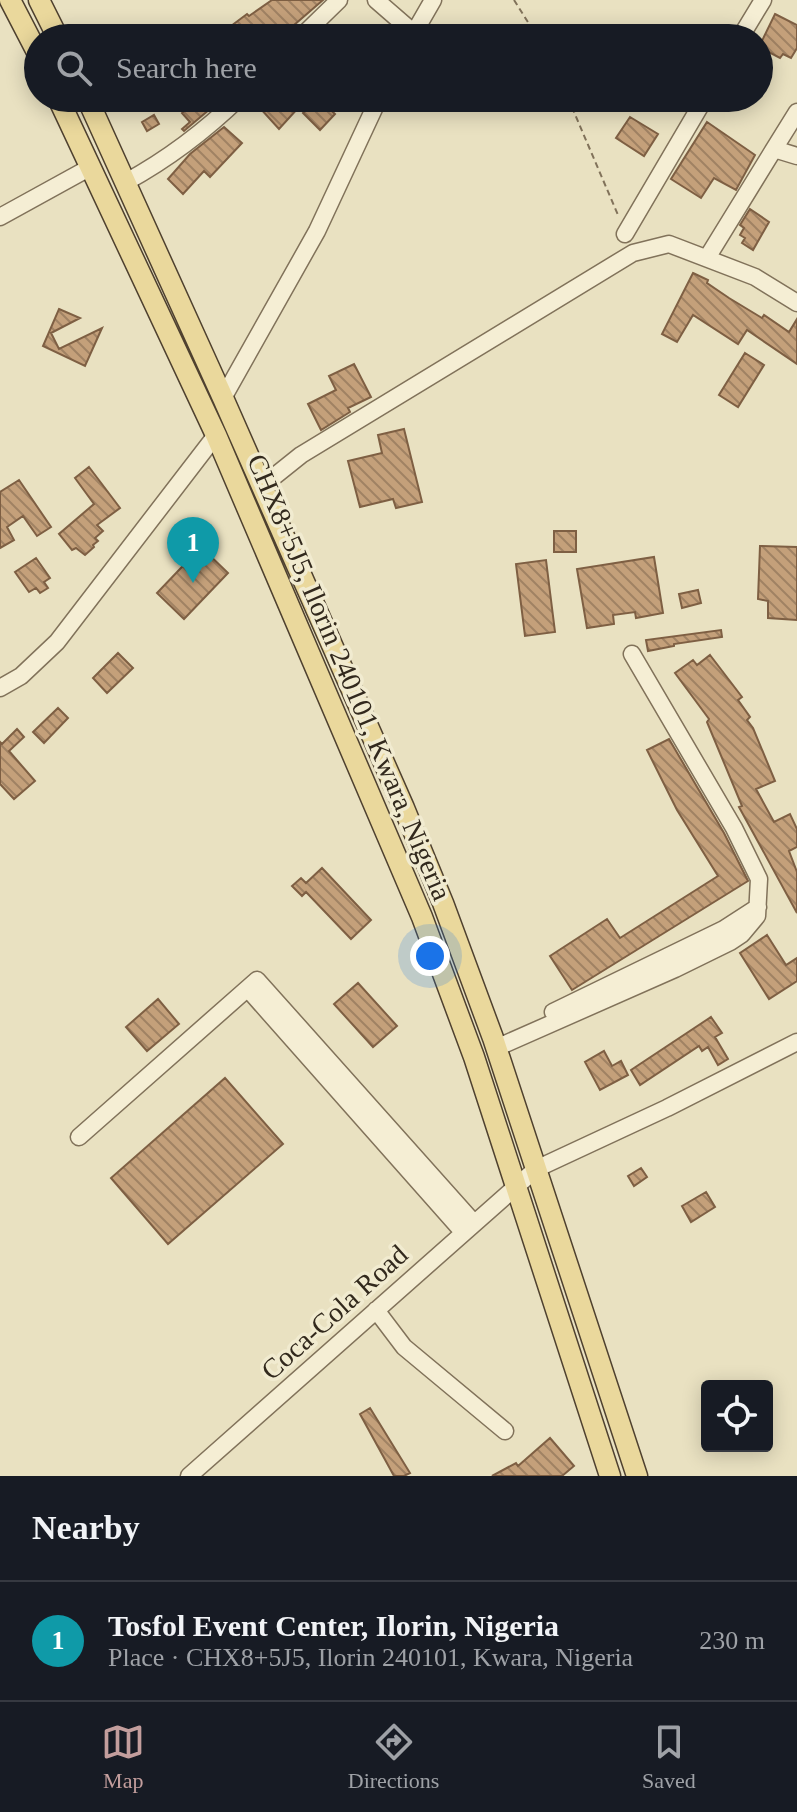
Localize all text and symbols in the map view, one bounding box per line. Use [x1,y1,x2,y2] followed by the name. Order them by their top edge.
[24,24,773,112] search box
[52,46,96,90] icon: search
[116,51,257,84] text: Search here
[241,449,458,905] street label: CHX8+5J5, Ilorin 240101, Kwara, Nigeria
[167,517,219,583] pin: 1
[410,936,450,976] your location
[255,1239,414,1386] street label: Coca-Cola Road
[701,1380,773,1452] map controls
[701,1380,773,1452] button: locate
[32,1509,140,1546] text: Nearby
[108,1609,559,1642] text: Tosfol Event Center, Ilorin, Nigeria
[52,1626,65,1655] text: 1
[699,1626,765,1655] text: 230 m
[108,1643,633,1672] text: Place · CHX8+5J5, Ilorin 240101, Kwara, Nigeria
[101,1720,145,1794] tab: Map
[348,1720,439,1794] tab: Directions
[642,1720,696,1794] tab: Saved

